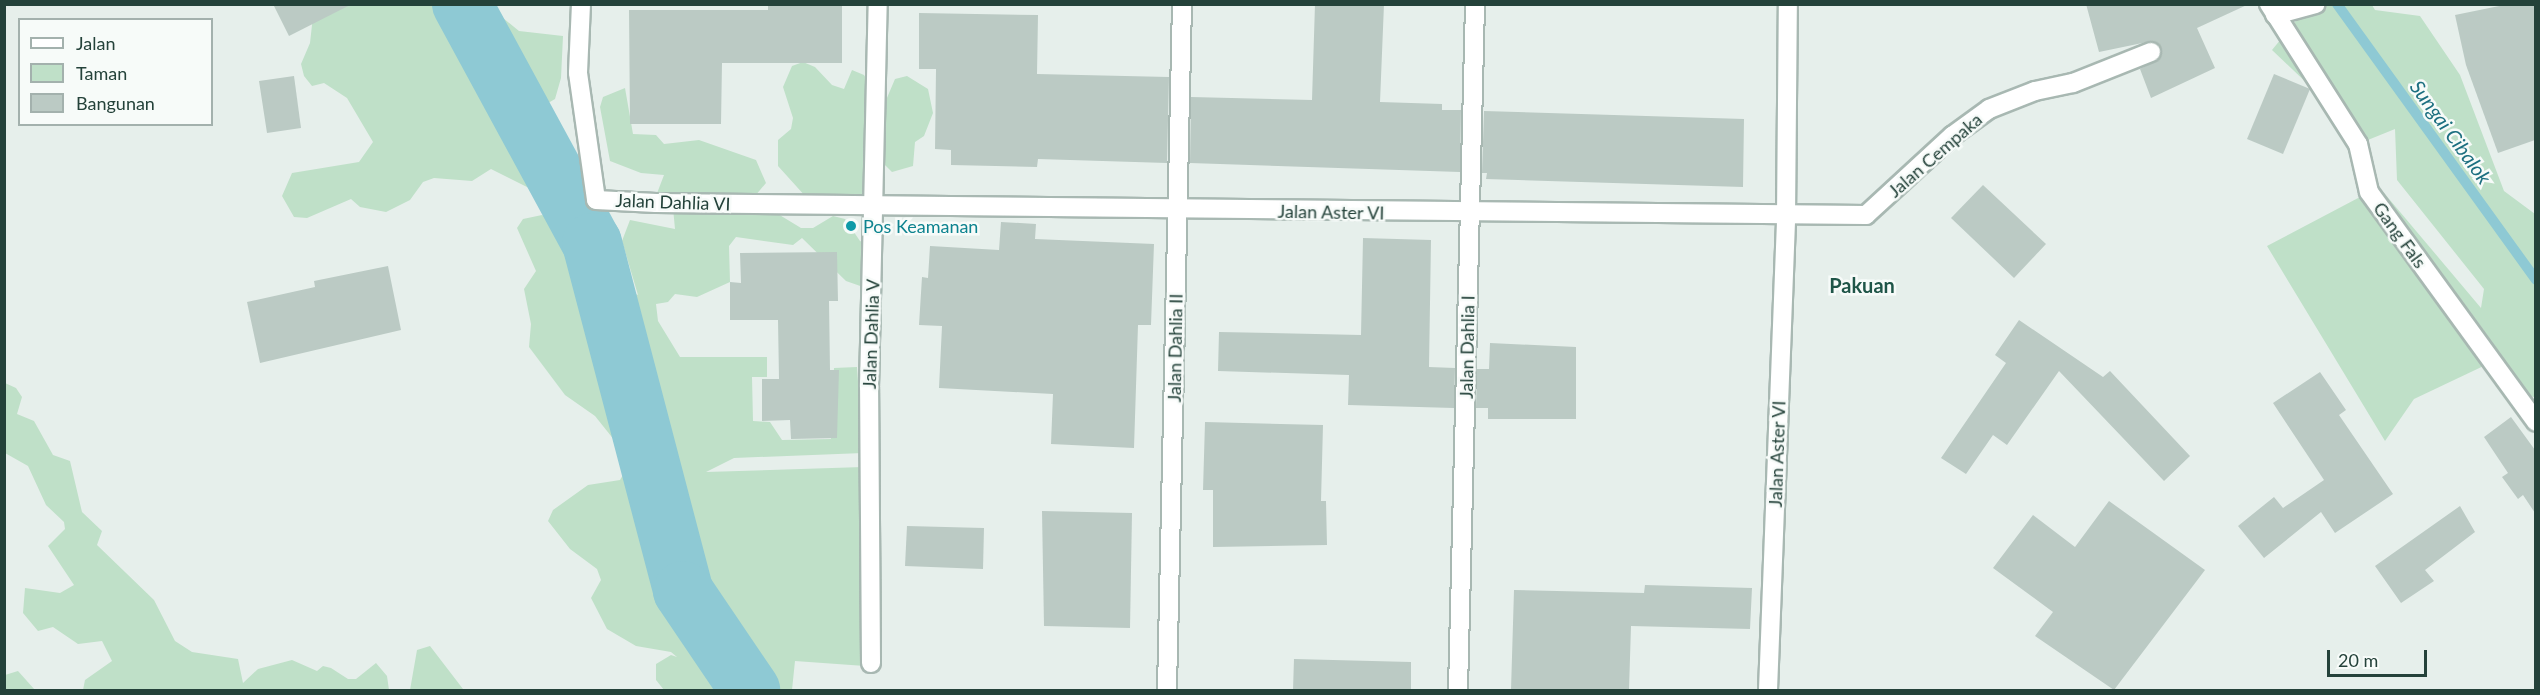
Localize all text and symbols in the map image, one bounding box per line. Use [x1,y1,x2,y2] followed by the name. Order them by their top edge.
[18,18,213,126] legend
[76,32,115,54] text: Jalan
[76,62,127,84] text: Taman
[2405,75,2497,189] water label: Sungai Cibalok
[76,92,155,114] text: Bangunan
[1884,108,1986,202] street label: Jalan Cempaka
[615,189,731,215] street label: Jalan Dahlia VI
[2369,198,2431,272] street label: Gang Fals
[1277,200,1385,224] street label: Jalan Aster VI
[863,215,978,237] place label: Pos Keamanan
[844,219,858,233] marker: Pos Keamanan
[1829,273,1895,297] district label: Pakuan
[858,278,884,390] street label: Jalan Dahlia V
[1163,293,1187,403] street label: Jalan Dahlia II
[1455,295,1479,399] street label: Jalan Dahlia I
[1764,399,1790,509] street label: Jalan Aster VI
[2330,638,2430,676] scale bar
[2338,649,2378,671] text: 20 m

